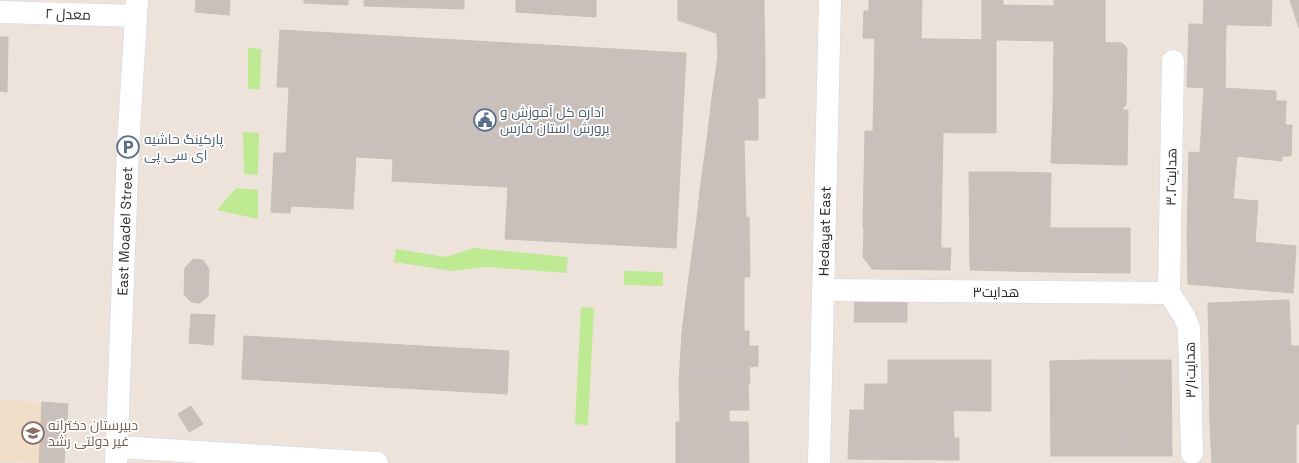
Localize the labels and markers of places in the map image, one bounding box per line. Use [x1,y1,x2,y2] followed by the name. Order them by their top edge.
[500,103,610,138] place label: اداره کل آموزش و پرورش استان فارس
[472,107,498,133] public building icon: اداره کل آموزش و پرورش استان فارس
[144,130,224,165] place label: پارکینگ حاشیه ای سی پی
[115,134,141,160] parking icon: پارکینگ حاشیه ای سی پی
[48,416,138,450] place label: دبیرستان دخترانه غیر دولتی رشد
[20,420,46,446] school or university icon: دبیرستان دخترانه غیر دولتی رشد

